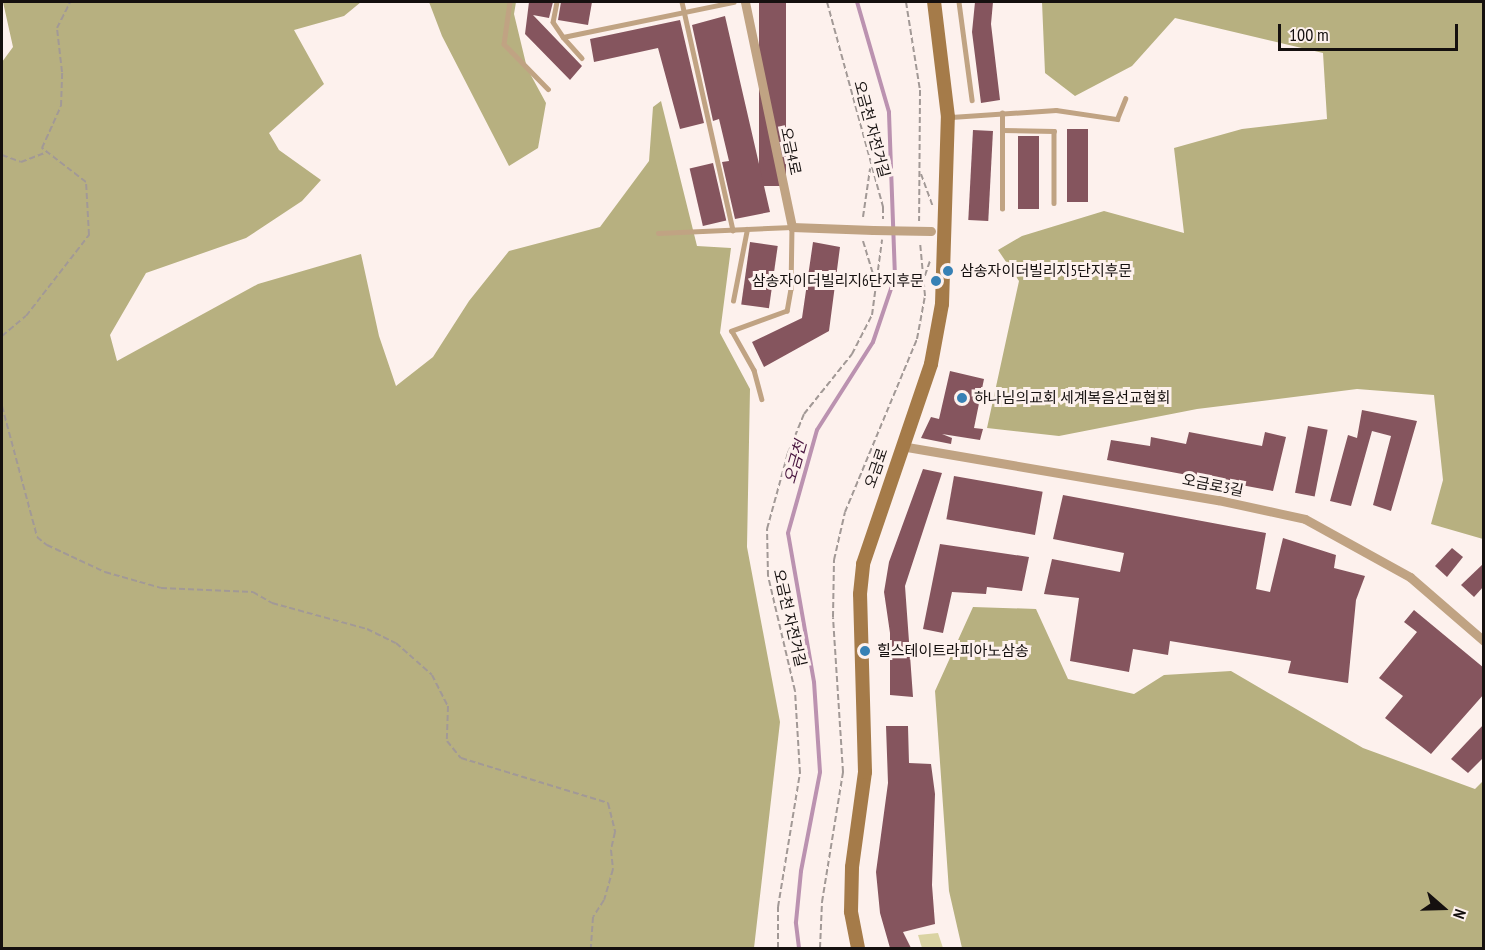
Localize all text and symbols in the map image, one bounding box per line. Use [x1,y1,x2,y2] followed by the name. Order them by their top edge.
[1281,12,1461,50] scale bar
[1289,23,1329,46] text: 100 m
[850,78,894,180] street label: 오금천 자전거길
[777,126,805,176] street label: 오금4로
[960,262,1132,280] place label: 삼송자이더빌리지5단지후문
[941,264,955,278] marker: 삼송자이더빌리지5단지후문
[752,272,924,290] place label: 삼송자이더빌리지6단지후문
[929,274,943,288] marker: 삼송자이더빌리지6단지후문
[974,389,1170,407] place label: 하나님의교회 세계복음선교협회
[955,391,969,405] marker: 하나님의교회 세계복음선교협회
[780,438,810,486] water label: 오금천
[861,445,891,491] street label: 오금로
[1181,470,1245,500] street label: 오금로3길
[770,567,810,669] street label: 오금천 자전거길
[877,642,1029,660] place label: 힐스테이트라피아노삼송
[858,644,872,658] marker: 힐스테이트라피아노삼송
[1413,878,1473,938] north arrow
[1449,907,1471,922] text: N

